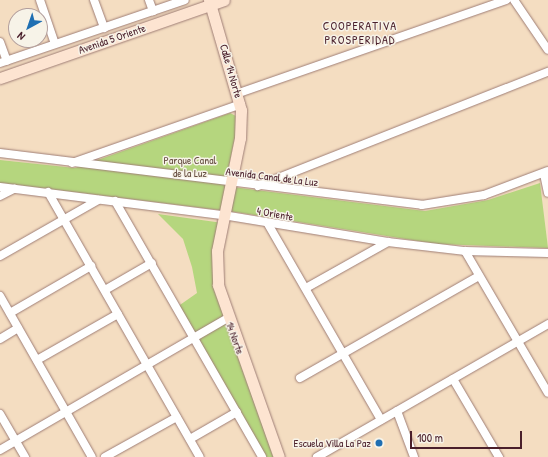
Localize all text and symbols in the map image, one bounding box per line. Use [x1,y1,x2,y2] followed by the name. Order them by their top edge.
[8,8,48,48] north arrow
[323,19,397,47] district label: COOPERATIVA PROSPERIDAD
[77,21,147,57] street label: Avenida 5 Oriente
[14,29,28,44] text: N
[217,43,245,99] street label: Calle 14 Norte
[164,154,216,180] park label: Parque Canal de la Luz
[225,165,319,189] street label: Avenida Canal de La Luz
[256,204,294,224] street label: 4 Oriente
[223,320,247,356] street label: 14 Norte
[412,423,524,449] scale bar
[417,429,443,446] text: 100 m
[294,436,371,450] place label: Escuela Villa La Paz
[374,438,384,448] marker: Escuela Villa La Paz

